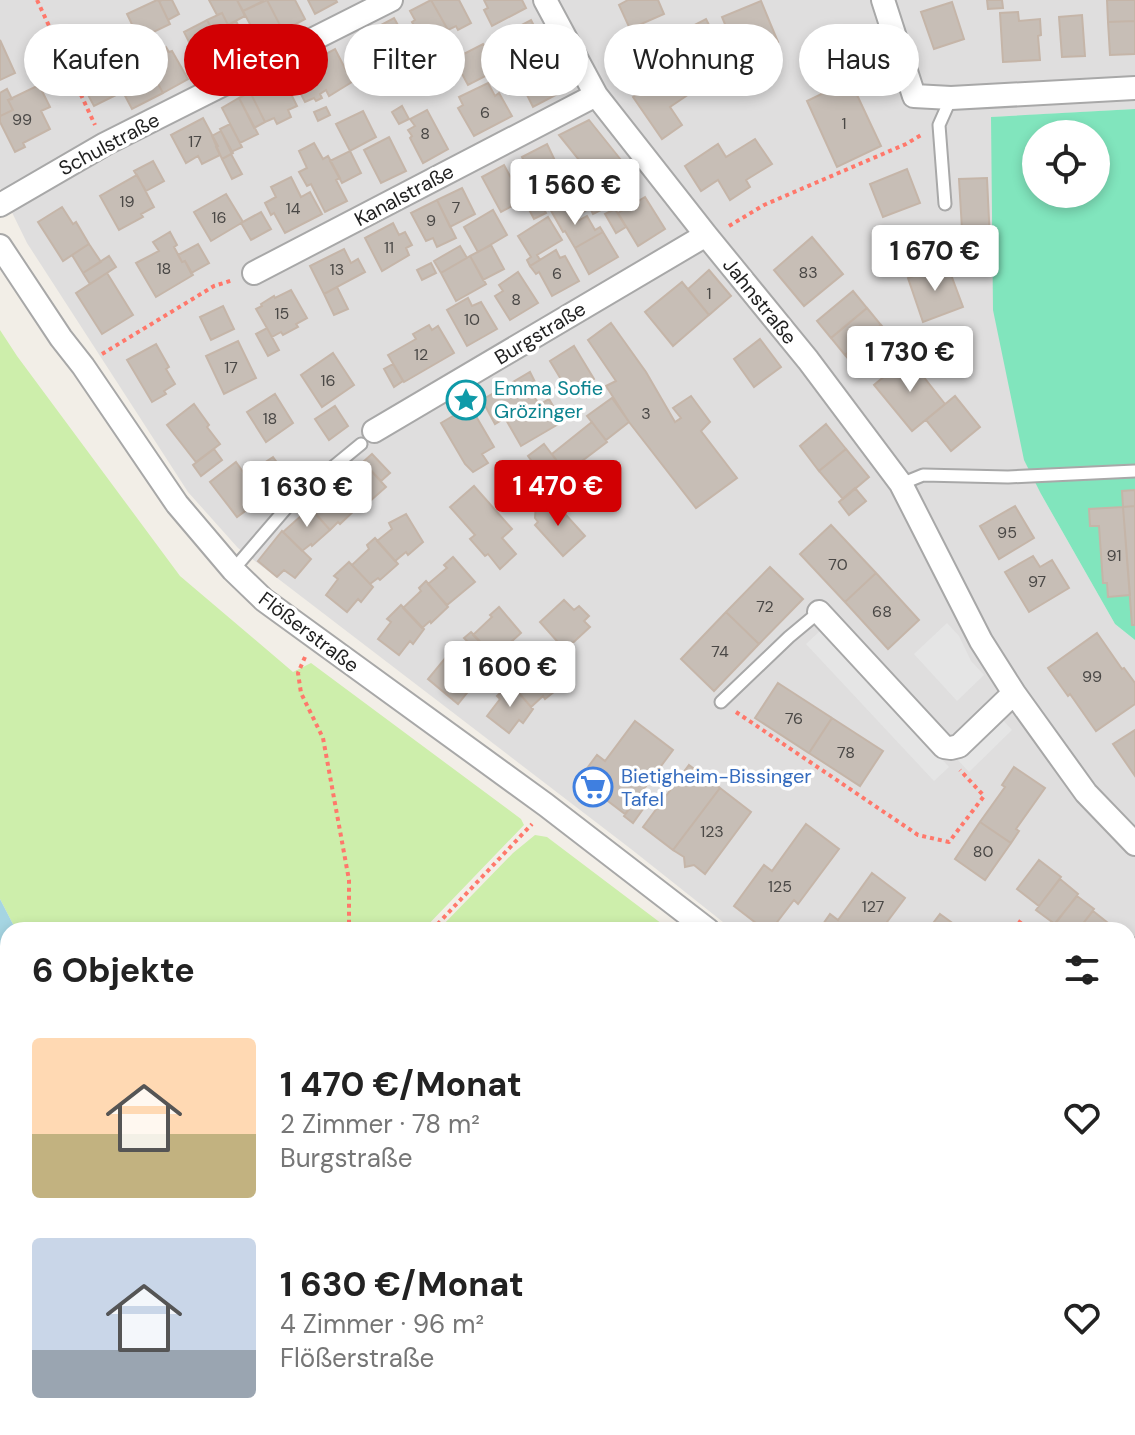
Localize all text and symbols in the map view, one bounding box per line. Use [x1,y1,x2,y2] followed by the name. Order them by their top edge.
[24,24,168,96] chip: Kaufen
[184,24,328,96] chip: Mieten
[344,24,465,96] chip: Filter
[481,24,588,96] chip: Neu
[604,24,783,96] chip: Wohnung
[799,24,919,96] chip: Haus
[480,102,490,123] house number: 6
[54,107,164,181] street label: Schulstraße
[12,109,32,130] house number: 99
[842,113,847,134] house number: 1
[1022,120,1110,208] map controls
[1022,120,1110,208] button: locate
[420,123,430,144] house number: 8
[188,131,202,152] house number: 17
[350,158,458,232] street label: Kanalstraße
[501,159,649,227] pin: 1 560 €
[528,168,622,202] text: 1 560 €
[119,191,135,212] house number: 19
[452,197,460,218] house number: 7
[286,198,301,219] house number: 14
[211,207,227,228] house number: 16
[426,210,436,231] house number: 9
[861,225,1009,293] pin: 1 670 €
[890,234,980,268] text: 1 670 €
[384,237,394,258] house number: 11
[717,252,803,350] street label: Jahnstraße
[157,258,171,279] house number: 18
[330,259,344,280] house number: 13
[798,262,818,283] house number: 83
[552,263,562,284] house number: 6
[707,283,712,304] house number: 1
[511,289,521,310] house number: 8
[490,296,590,370] street label: Burgstraße
[275,303,289,324] house number: 15
[464,309,480,330] house number: 10
[836,326,984,394] pin: 1 730 €
[865,335,955,369] text: 1 730 €
[414,344,428,365] house number: 12
[224,357,238,378] house number: 17
[320,370,336,391] house number: 16
[494,375,603,424] place label: Emma Sofie Grözinger
[445,379,487,421] place icon: Emma Sofie Grözinger
[641,403,651,424] house number: 3
[263,408,277,429] house number: 18
[484,460,632,528] pin: 1 470 €
[233,461,381,529] pin: 1 630 €
[512,469,604,503] text: 1 470 €
[261,470,353,504] text: 1 630 €
[997,522,1017,543] house number: 95
[1107,545,1121,566] house number: 91
[828,554,848,575] house number: 70
[1028,571,1046,592] house number: 97
[254,586,364,678] street label: Flößerstraße
[756,596,774,617] house number: 72
[872,601,892,622] house number: 68
[436,641,584,709] pin: 1 600 €
[711,641,729,662] house number: 74
[462,650,558,684] text: 1 600 €
[1082,666,1102,687] house number: 99
[785,708,803,729] house number: 76
[837,742,855,763] house number: 78
[621,763,812,812] place label: Bietigheim-Bissinger Tafel
[572,766,614,808] supermarket icon: Bietigheim-Bissinger Tafel
[700,821,724,842] house number: 123
[973,841,993,862] house number: 80
[768,876,792,897] house number: 125
[862,896,884,917] house number: 127
[32,948,195,993] text: 6 Objekte
[1060,948,1104,992] icon: filters
[280,1062,522,1107] text: 1 470 €/Monat
[96,1070,192,1166] icon: home
[1060,1096,1104,1140] icon: heart
[280,1107,480,1141] text: 2 Zimmer · 78 m²
[280,1141,412,1175] text: Burgstraße
[280,1262,524,1307] text: 1 630 €/Monat
[96,1270,192,1366] icon: home
[1060,1296,1104,1340] icon: heart
[280,1307,484,1341] text: 4 Zimmer · 96 m²
[280,1341,434,1375] text: Flößerstraße

